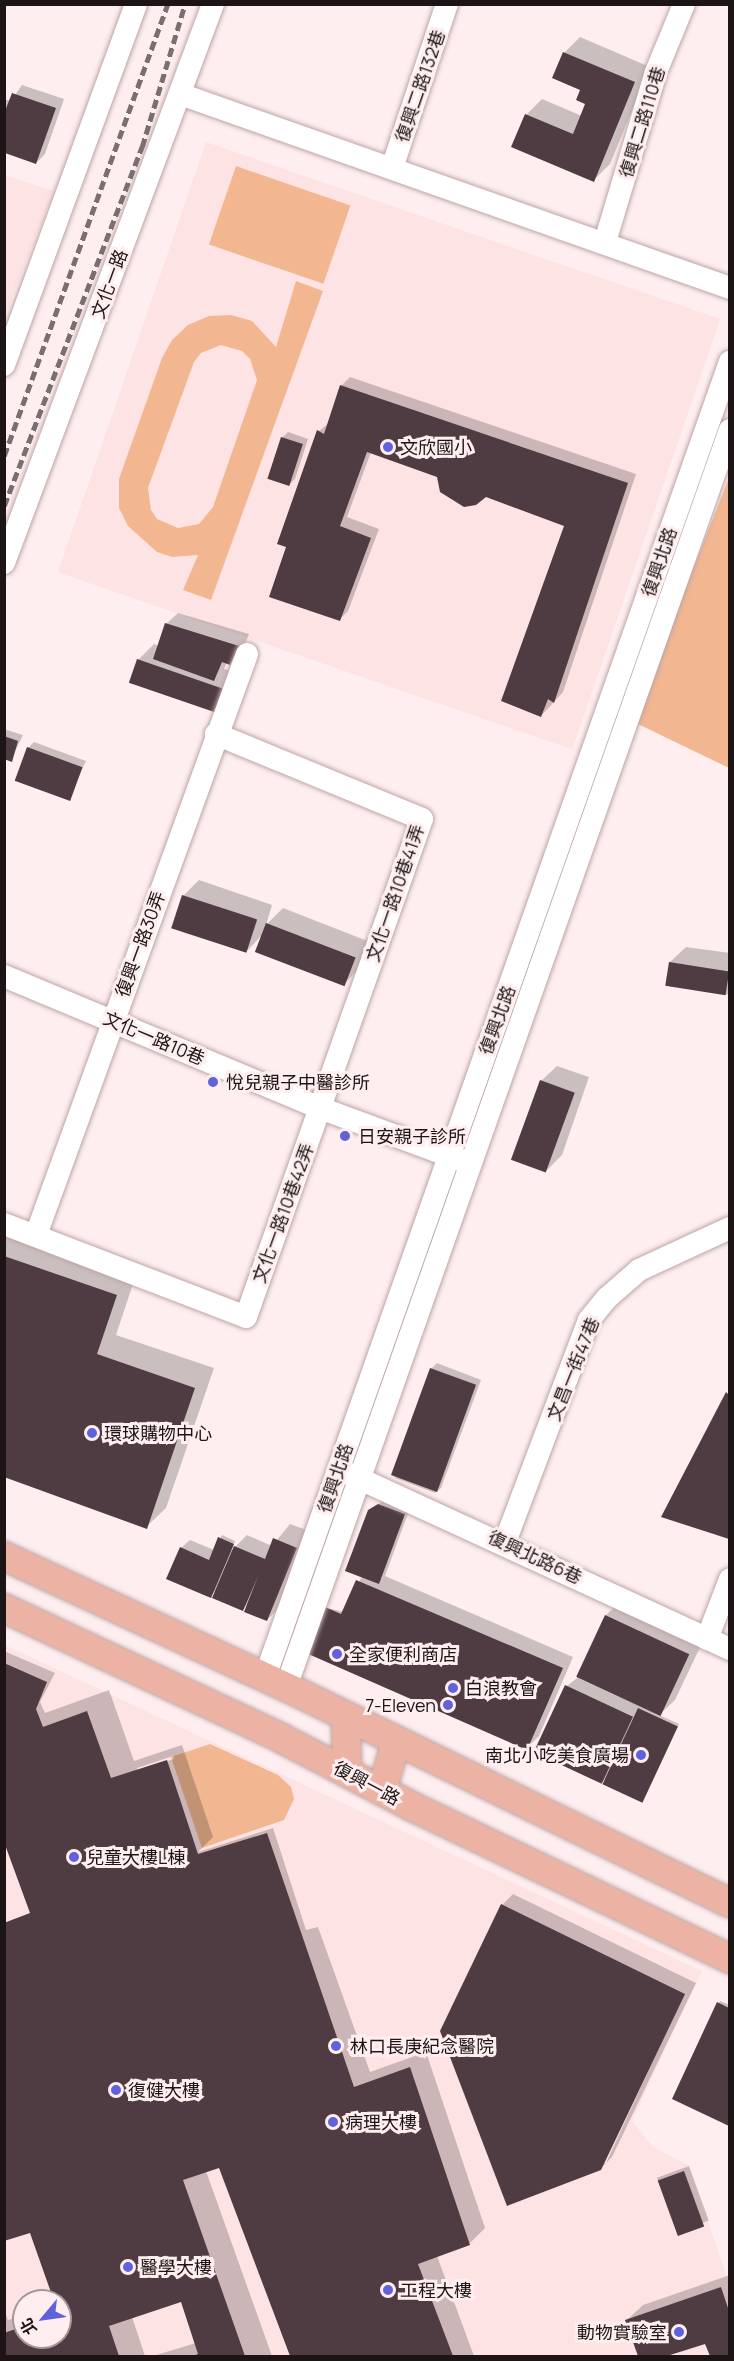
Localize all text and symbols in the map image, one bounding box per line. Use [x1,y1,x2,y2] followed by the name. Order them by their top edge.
[391,27,449,145] street label: 復興二路132巷
[615,64,669,180] street label: 復興二路110巷
[87,246,131,322] street label: 文化一路
[400,436,472,458] place label: 文欣國小
[381,440,395,454] marker: 文欣國小
[637,524,681,600] street label: 復興北路
[361,822,429,964] street label: 文化一路10巷41弄
[111,888,169,1000] street label: 復興一路30弄
[475,982,519,1058] street label: 復興北路
[100,1007,208,1069] street label: 文化一路10巷
[226,1071,370,1093] place label: 悅兒親子中醫診所
[204,1073,222,1091] marker: 悅兒親子中醫診所
[358,1125,466,1147] place label: 日安親子診所
[336,1127,354,1145] marker: 日安親子診所
[248,1140,318,1286] street label: 文化一路10巷42弄
[542,1314,604,1424] street label: 文昌一街47巷
[104,1422,212,1444] place label: 環球購物中心
[85,1426,99,1440] marker: 環球購物中心
[313,1440,357,1516] street label: 復興北路
[485,1526,585,1588] street label: 復興北路6巷
[349,1643,457,1665] place label: 全家便利商店
[330,1647,344,1661] marker: 全家便利商店
[465,1677,537,1699] place label: 白浪教會
[446,1681,460,1695] marker: 白浪教會
[365,1694,436,1716] place label: 7-Eleven
[441,1698,455,1712] marker: 7-Eleven
[485,1744,629,1766] place label: 南北小吃美食廣場
[634,1748,648,1762] marker: 南北小吃美食廣場
[330,1757,404,1809] street label: 復興一路
[86,1846,185,1868] place label: 兒童大樓L棟
[67,1850,81,1864] marker: 兒童大樓L棟
[350,2035,494,2057] place label: 林口長庚紀念醫院
[327,2037,345,2055] marker: 林口長庚紀念醫院
[128,2079,200,2101] place label: 復健大樓
[109,2083,123,2097] marker: 復健大樓
[345,2111,417,2133] place label: 病理大樓
[326,2115,340,2129] marker: 病理大樓
[140,2256,212,2278] place label: 醫學大樓
[121,2260,135,2274] marker: 醫學大樓
[400,2279,472,2301] place label: 工程大樓
[381,2283,395,2297] marker: 工程大樓
[12,2289,72,2349] north arrow
[15,2314,42,2339] text: 北
[577,2321,667,2343] place label: 動物實驗室
[672,2325,686,2339] marker: 動物實驗室

